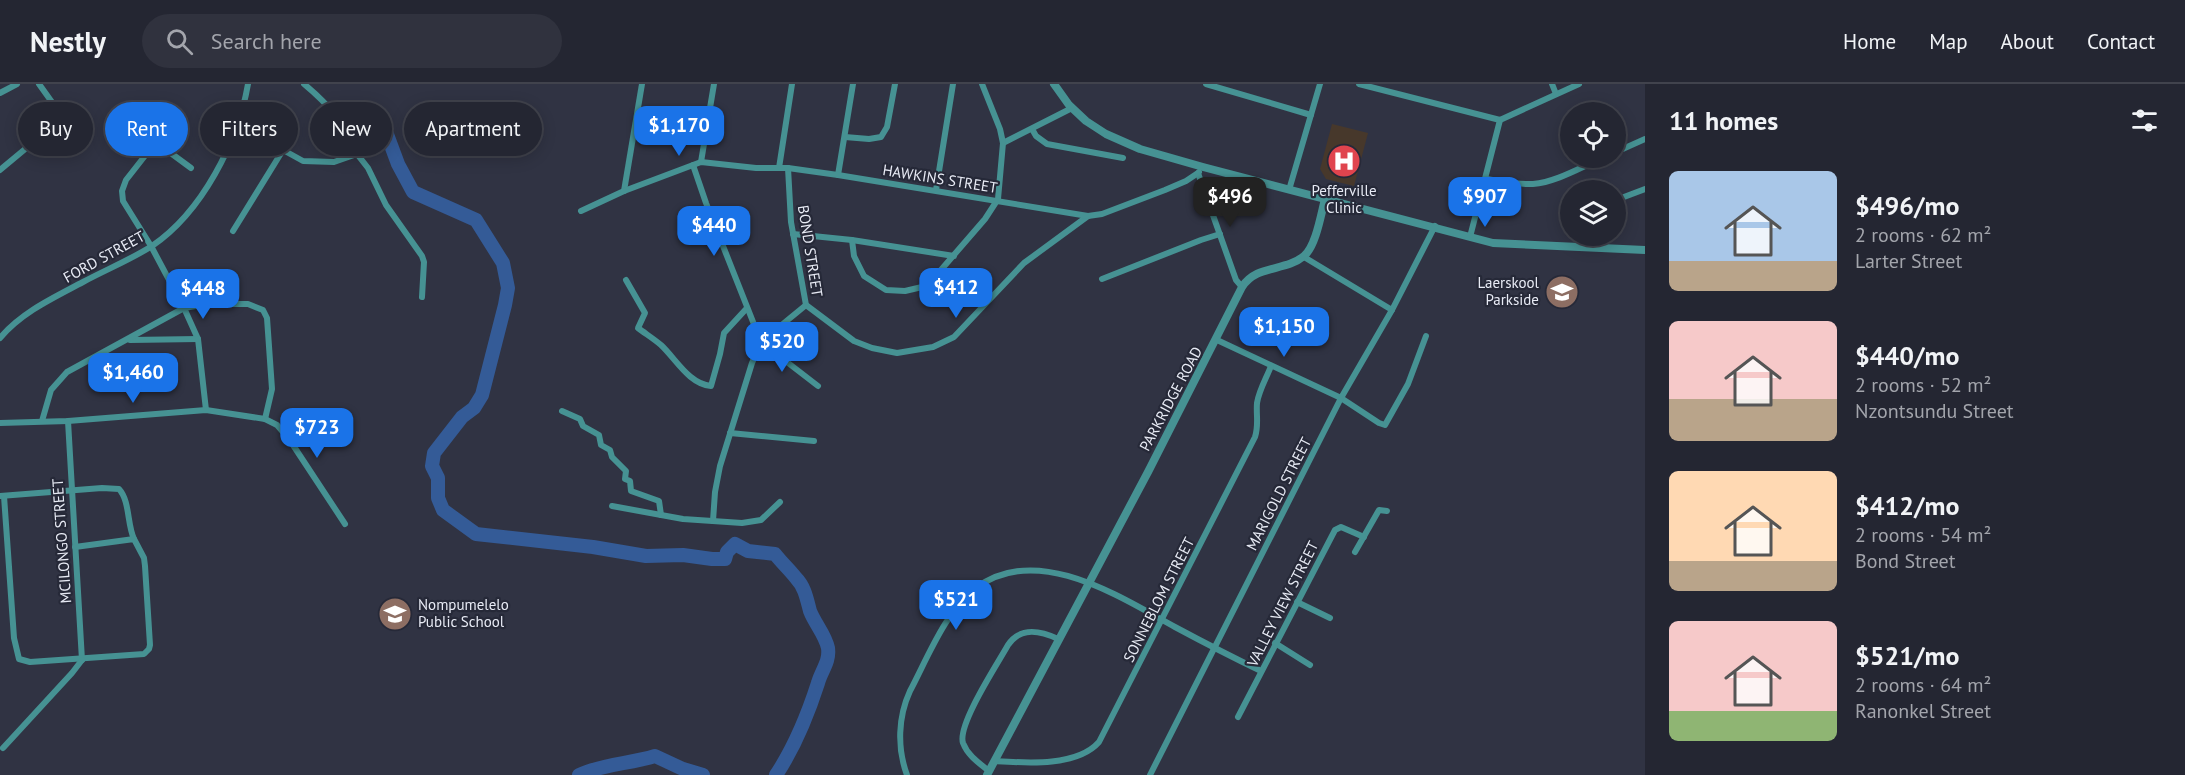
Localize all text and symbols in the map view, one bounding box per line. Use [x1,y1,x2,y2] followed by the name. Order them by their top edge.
[142,14,562,68] search box
[30,23,106,60] text: Nestly
[163,25,196,58] icon: search
[211,27,322,55] text: Search here
[1843,28,1896,55] text: Home
[1929,28,1968,55] text: Map
[2001,28,2054,55] text: About
[2087,28,2155,55] text: Contact
[18,102,93,156] chip: Buy
[105,102,188,156] chip: Rent
[200,102,298,156] chip: Filters
[310,102,392,156] chip: New
[404,102,542,156] chip: Apartment
[1560,102,1626,246] map controls
[1560,102,1626,168] button: locate
[1669,104,1778,137] text: 11 homes
[2128,104,2161,137] icon: filters
[630,106,728,157] pin: $1,170
[648,112,710,138] text: $1,170
[1326,143,1362,179] hospital icon: Pefferville Clinic
[881,160,1000,197] street label: HAWKINS STREET
[1194,177,1266,228] pin: $496
[1449,177,1521,228] pin: $907
[1560,180,1626,246] button: layers
[1311,181,1377,217] place label: Pefferville Clinic
[1207,183,1253,209] text: $496
[1462,183,1508,209] text: $907
[1855,189,1959,222] text: $496/mo
[1717,195,1789,267] icon: home
[794,204,827,299] street label: BOND STREET
[678,206,750,257] pin: $440
[691,212,737,238] text: $440
[1855,222,1991,248] text: 2 rooms · 62 m²
[60,226,148,287] street label: FORD STREET
[1855,248,1962,274] text: Larter Street
[920,268,992,319] pin: $412
[167,269,239,320] pin: $448
[1478,273,1540,309] place label: Laerskool Parkside
[933,274,979,300] text: $412
[1544,274,1580,310] school or university icon: Laerskool Parkside
[180,275,226,301] text: $448
[1235,307,1333,358] pin: $1,150
[1253,313,1315,339] text: $1,150
[746,322,818,373] pin: $520
[759,328,805,354] text: $520
[1855,339,1959,372] text: $440/mo
[1135,343,1206,454] street label: PARKRIDGE ROAD
[1717,345,1789,417] icon: home
[84,353,182,404] pin: $1,460
[102,359,164,385] text: $1,460
[1855,372,1991,398] text: 2 rooms · 52 m²
[1855,398,2014,424] text: Nzontsundu Street
[281,408,353,459] pin: $723
[294,414,340,440] text: $723
[1242,433,1316,554] street label: MARIGOLD STREET
[48,477,75,604] street label: MCILONGO STREET
[1855,489,1959,522] text: $412/mo
[1717,495,1789,567] icon: home
[1855,522,1991,548] text: 2 rooms · 54 m²
[1119,534,1199,665] street label: SONNEBLOM STREET
[1242,537,1323,671] street label: VALLEY VIEW STREET
[1855,548,1956,574] text: Bond Street
[920,580,992,631] pin: $521
[933,586,979,612] text: $521
[418,595,509,631] place label: Nompumelelo Public School
[377,596,413,632] school or university icon: Nompumelelo Public School
[1855,639,1959,672] text: $521/mo
[1717,645,1789,717] icon: home
[1855,672,1991,698] text: 2 rooms · 64 m²
[1855,698,1991,724] text: Ranonkel Street

